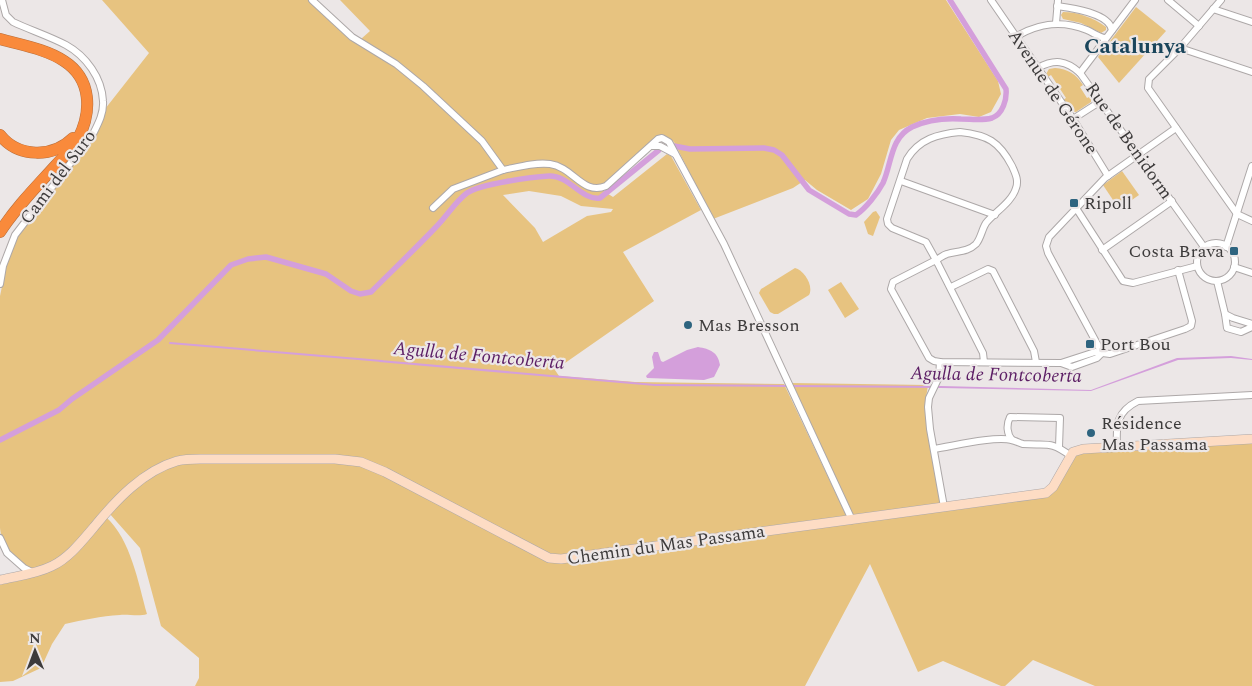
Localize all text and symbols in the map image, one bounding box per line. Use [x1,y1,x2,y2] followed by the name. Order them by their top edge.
[1001,24,1105,160] street label: Avenue de Gérone
[1084,30,1187,63] district label: Catalunya
[1078,77,1180,205] street label: Rue de Benidorm
[13,124,103,230] street label: Cami del Suro
[1084,190,1132,217] place label: Ripoll
[1068,197,1080,209] marker: Ripoll
[1129,238,1224,265] place label: Costa Brava
[1228,245,1240,257] marker: Costa Brava
[698,312,800,339] place label: Mas Bresson
[682,319,694,331] marker: Mas Bresson
[1100,331,1171,358] place label: Port Bou
[391,334,566,378] water label: Agulla de Fontcoberta
[1084,338,1096,350] marker: Port Bou
[909,359,1082,391] water label: Agulla de Fontcoberta
[1101,410,1208,458] place label: Résidence Mas Passama
[1085,427,1097,439] marker: Résidence Mas Passama
[565,518,767,572] street label: Chemin du Mas Passama
[10,626,60,676] north arrow
[29,628,41,649] text: N

